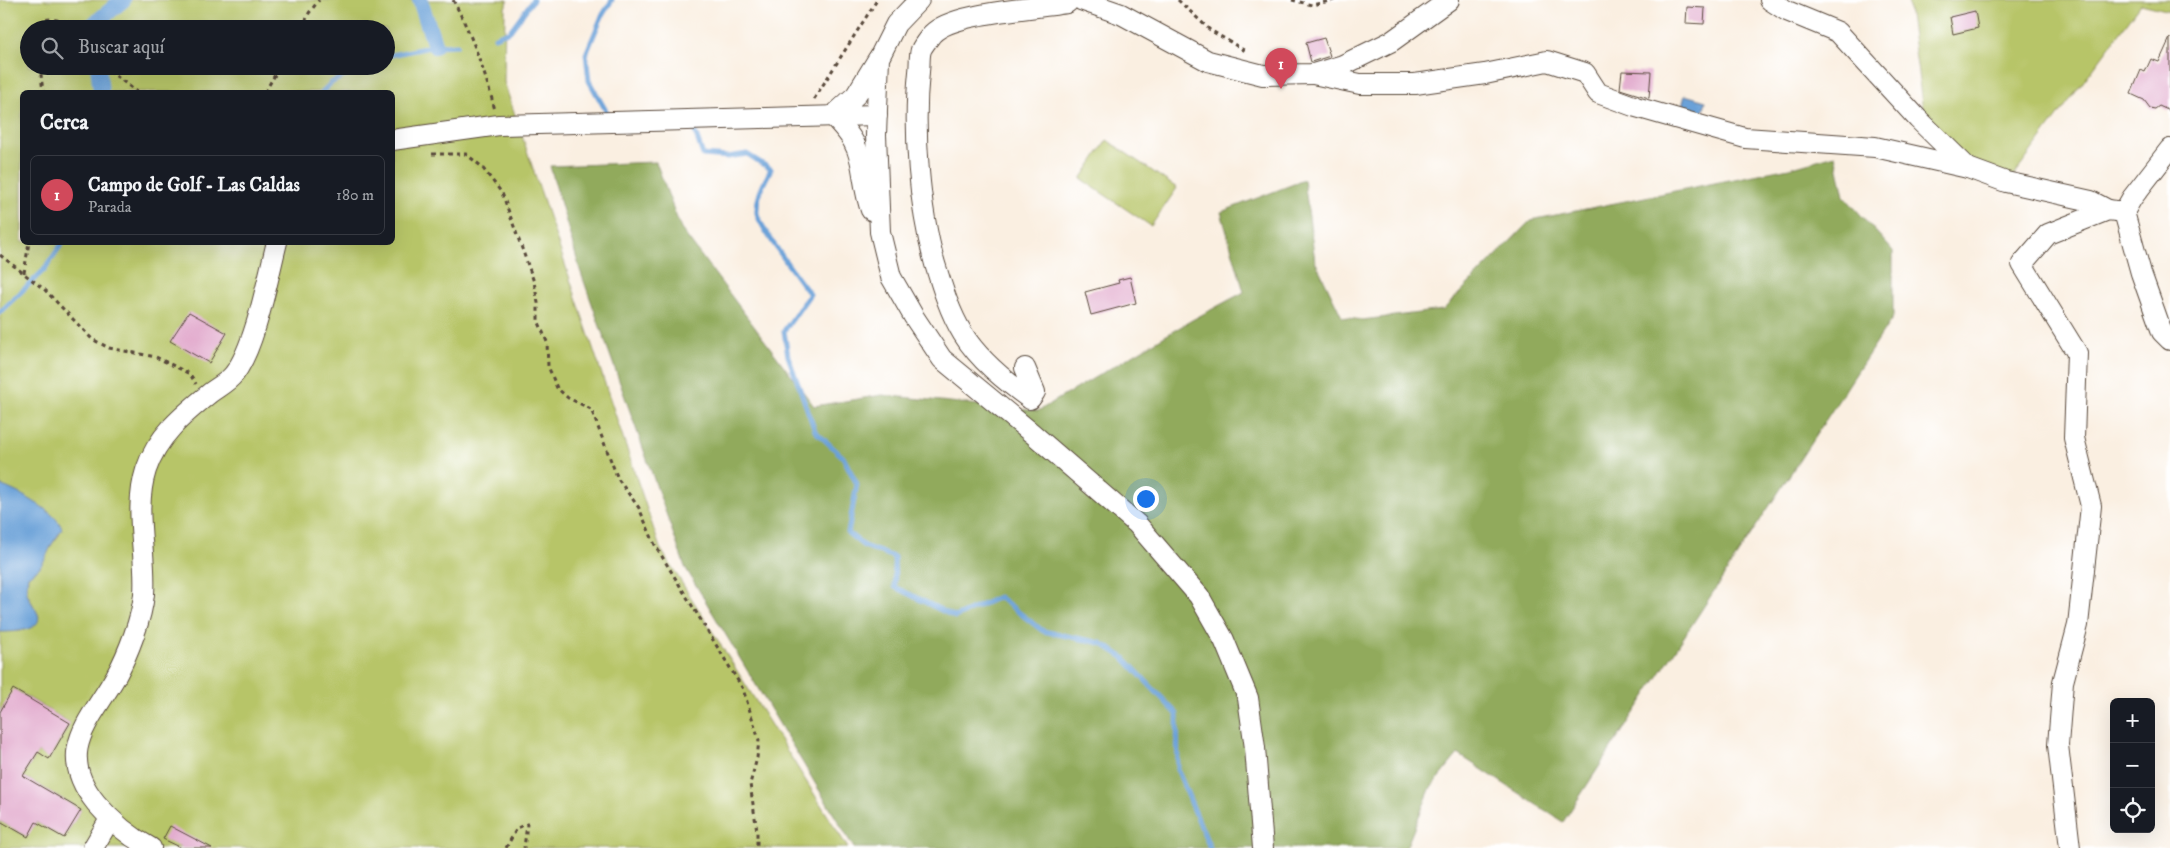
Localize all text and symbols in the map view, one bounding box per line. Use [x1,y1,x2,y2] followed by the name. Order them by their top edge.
[20,20,395,75] search box
[38,34,66,62] icon: search
[78,36,164,59] text: Buscar aquí
[1265,48,1297,89] pin: 1
[40,110,88,136] text: Cerca
[88,174,300,197] text: Campo de Golf - Las Caldas
[54,185,60,205] text: 1
[336,185,374,205] text: 180 m
[88,197,132,217] text: Parada
[1133,486,1159,512] your location
[2110,698,2155,833] map controls
[2110,698,2155,743] button: +
[2110,743,2155,788] button: −
[2110,788,2155,833] button: locate

